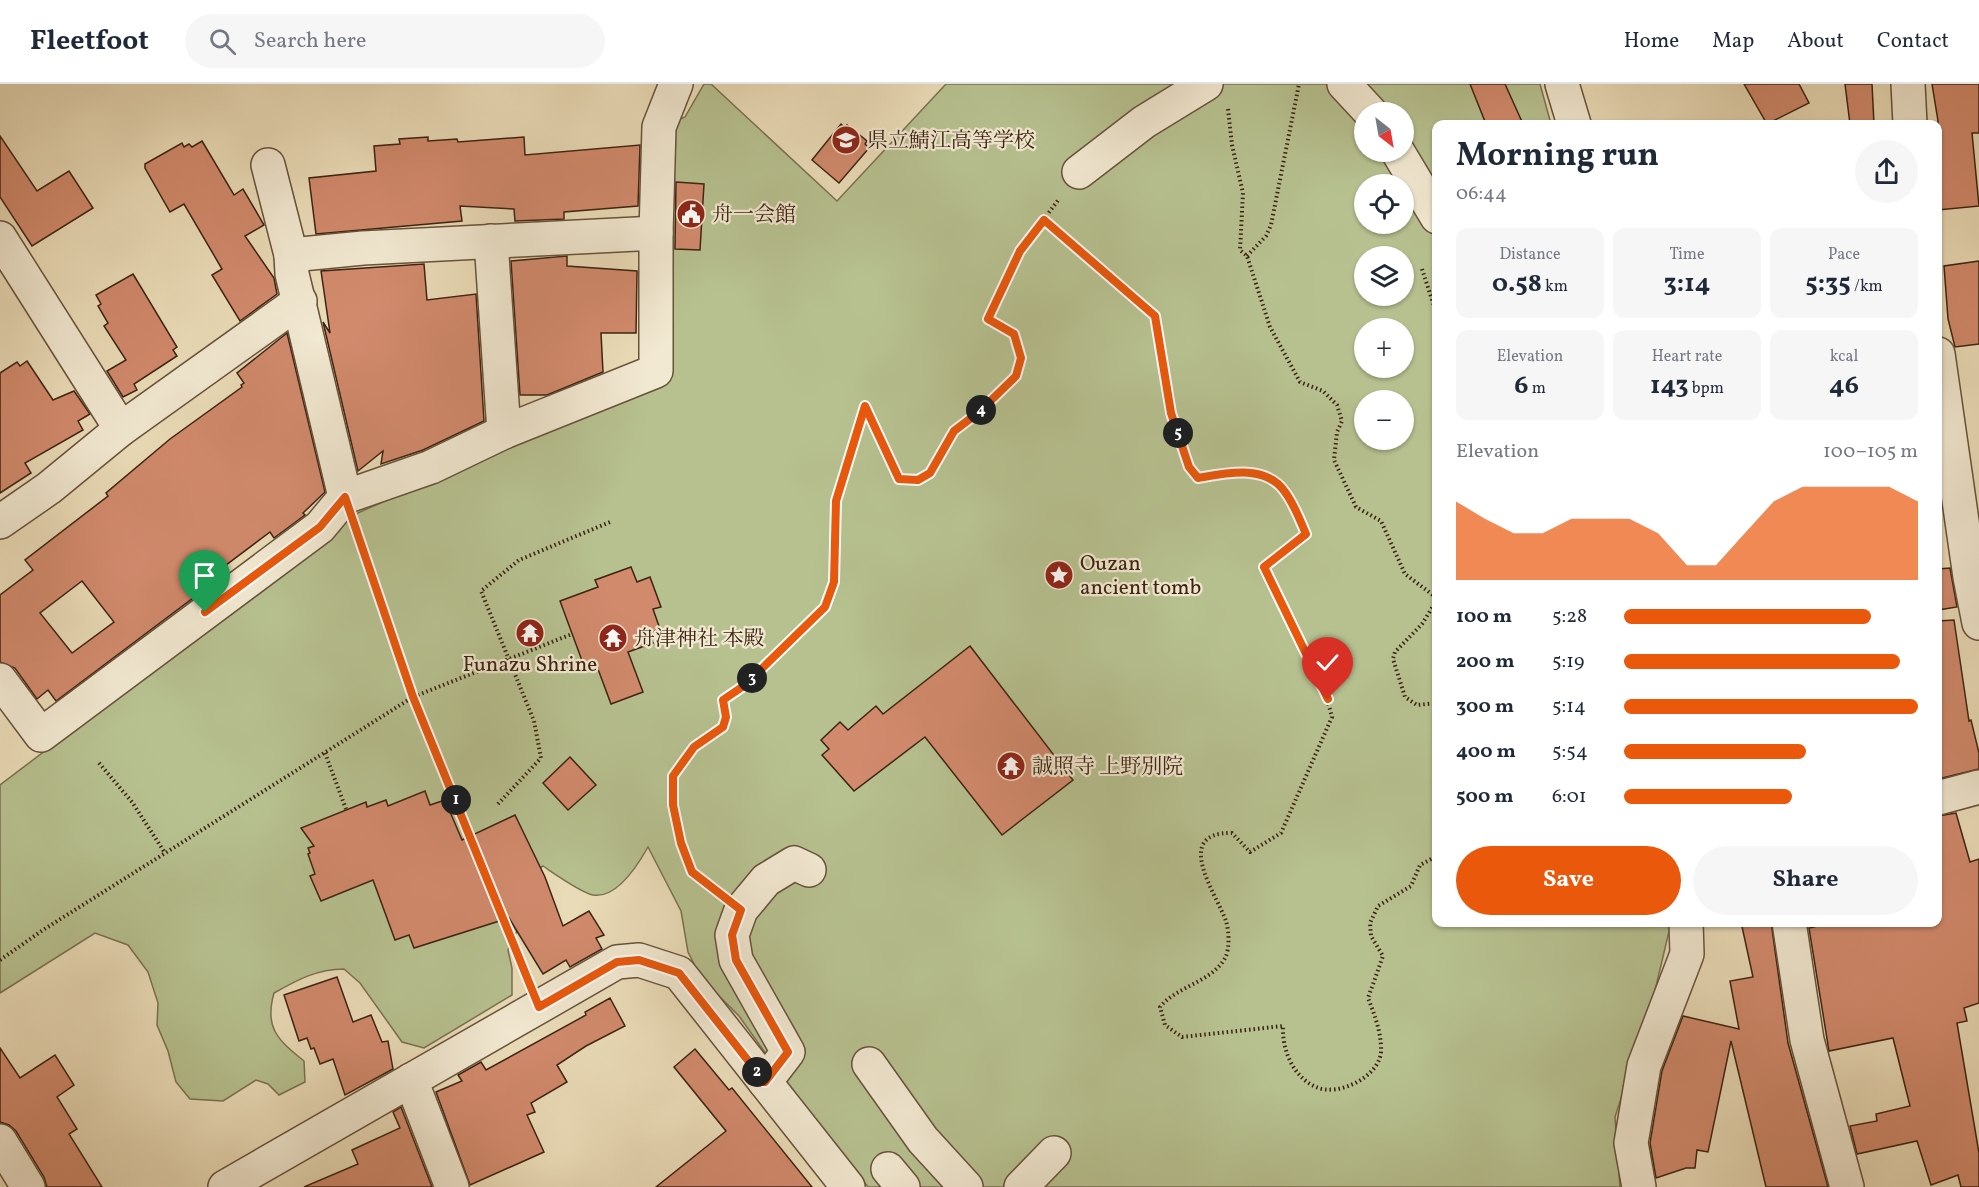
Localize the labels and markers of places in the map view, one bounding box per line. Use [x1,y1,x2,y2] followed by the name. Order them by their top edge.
[830,124,862,156] school or university icon: 県立鯖江高等学校
[867,127,1035,156] place label: 県立鯖江高等学校
[675,198,707,230] public building icon: 舟一会館
[712,201,796,230] place label: 舟一会館
[966,395,996,425] pin: 4
[1163,418,1193,448] pin: 5
[179,550,230,612] pin
[1080,550,1201,603] place label: Ouzan ancient tomb
[1043,559,1075,591] place icon: Ouzan ancient tomb
[514,617,546,649] temple icon: Funazu Shrine
[597,622,629,654] temple icon: 舟津神社 本殿
[634,625,764,654] place label: 舟津神社 本殿
[1302,637,1353,699] pin
[463,651,597,680] place label: Funazu Shrine
[737,663,767,693] pin: 3
[995,750,1027,782] temple icon: 誠照寺 上野別院
[1032,753,1183,782] place label: 誠照寺 上野別院
[441,785,471,815] pin: 1
[742,1057,772,1087] pin: 2

